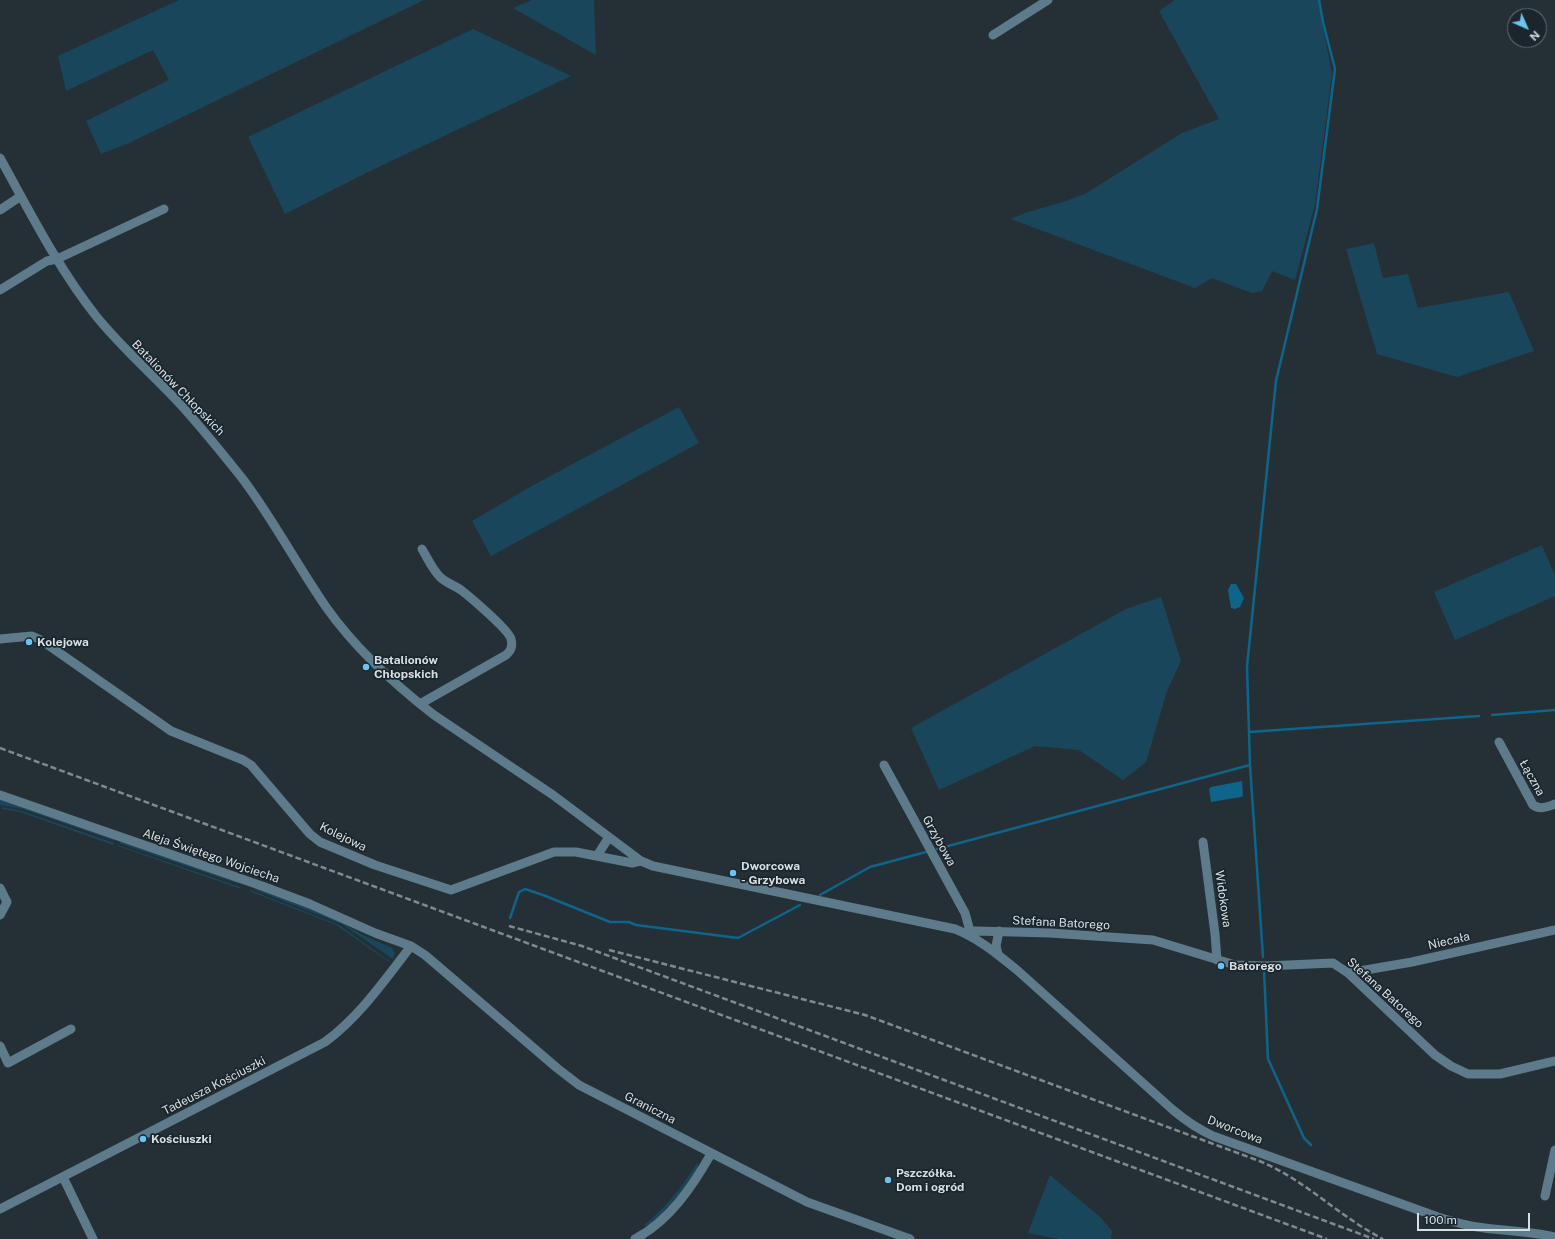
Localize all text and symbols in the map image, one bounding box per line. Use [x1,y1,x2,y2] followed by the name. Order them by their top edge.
[1507,8,1547,48] north arrow
[1527,28,1542,43] text: N
[129,337,227,439] street label: Batalionów Chłopskich
[37,635,89,649] place label: Kolejowa
[24,637,34,647] marker: Kolejowa
[374,653,438,681] place label: Batalionów Chłopskich
[361,662,371,672] marker: Batalionów Chłopskich
[1516,757,1548,799] street label: Łączna
[919,813,959,869] street label: Grzybowa
[317,819,369,855] street label: Kolejowa
[141,826,281,886] street label: Aleja Świętego Wojciecha
[741,859,805,887] place label: Dworcowa - Grzybowa
[728,868,738,878] marker: Dworcowa - Grzybowa
[1212,870,1234,928] street label: Widokowa
[1012,913,1110,933] street label: Stefana Batorego
[1427,929,1471,953] street label: Niecała
[1344,955,1426,1031] street label: Stefana Batorego
[1229,959,1282,973] place label: Batorego
[1216,961,1226,971] marker: Batorego
[160,1054,268,1118] street label: Tadeusza Kościuszki
[622,1089,678,1127] street label: Graniczna
[1205,1113,1265,1147] street label: Dworcowa
[151,1132,212,1146] place label: Kościuszki
[138,1134,148,1144] marker: Kościuszki
[896,1166,964,1194] place label: Pszczółka. Dom i ogród
[883,1175,893,1185] marker: Pszczółka. Dom i ogród
[1419,1205,1532,1231] scale bar
[1424,1213,1457,1227] text: 100 m

